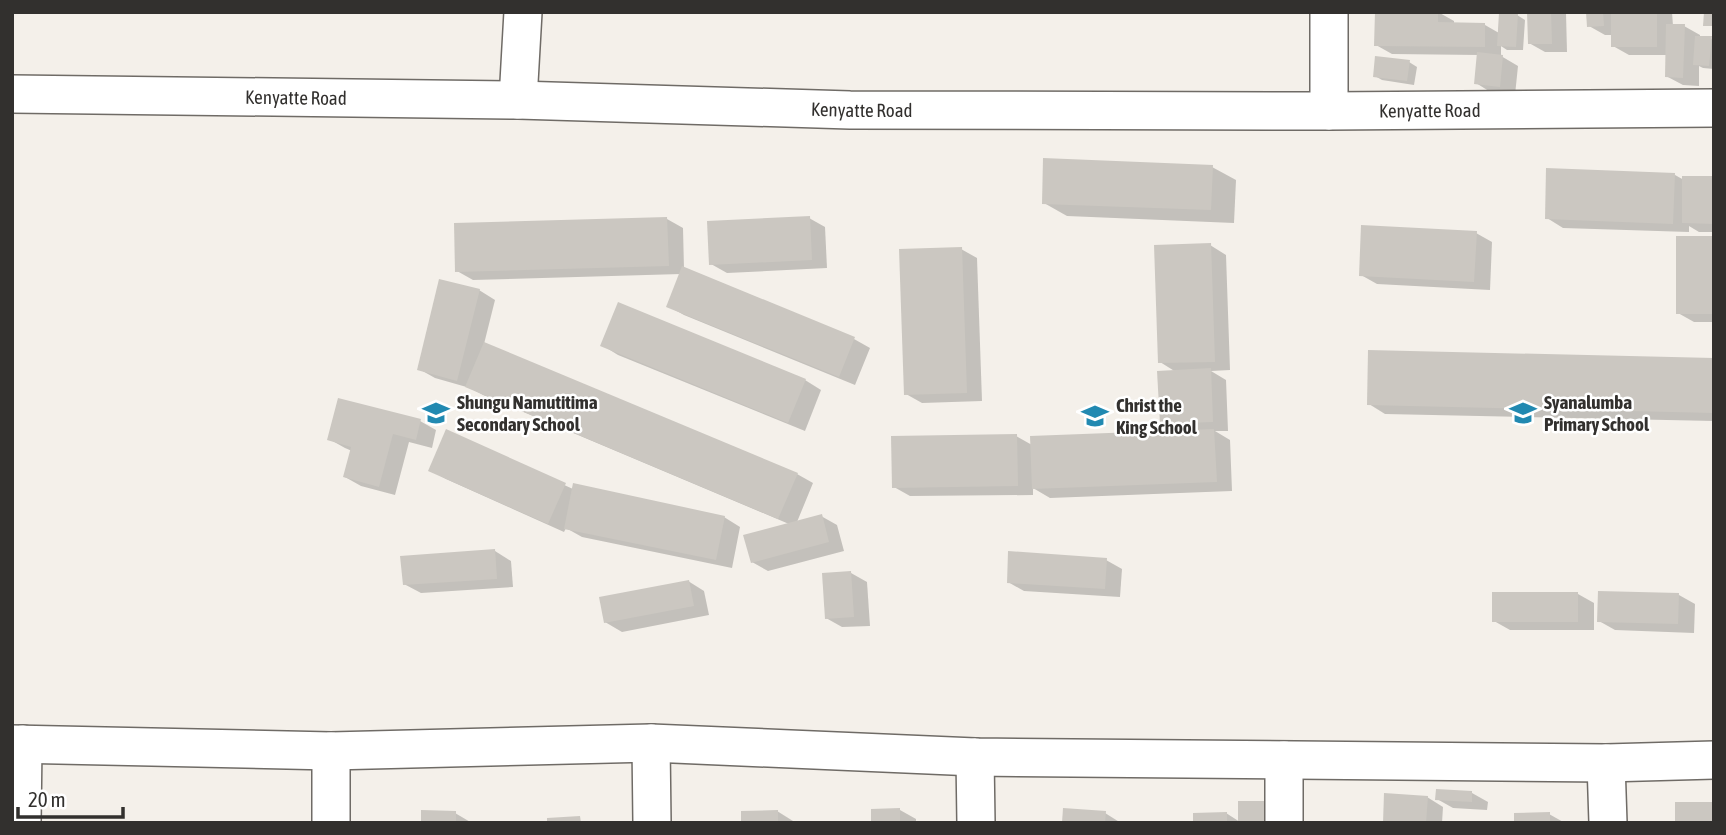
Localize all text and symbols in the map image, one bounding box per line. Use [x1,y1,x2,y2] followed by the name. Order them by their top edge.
[245,86,347,109] street label: Kenyatte Road
[811,98,913,121] street label: Kenyatte Road
[1379,99,1481,122] street label: Kenyatte Road
[457,391,598,435] place label: Shungu Namutitima Secondary School
[1544,391,1650,435] place label: Syanalumba Primary School
[1116,394,1198,438] place label: Christ the King School
[421,398,451,428] school or university icon: Shungu Namutitima Secondary School
[1508,398,1538,428] school or university icon: Syanalumba Primary School
[1080,401,1110,431] school or university icon: Christ the King School
[18,776,122,820] scale bar
[28,787,66,811] text: 20 m

